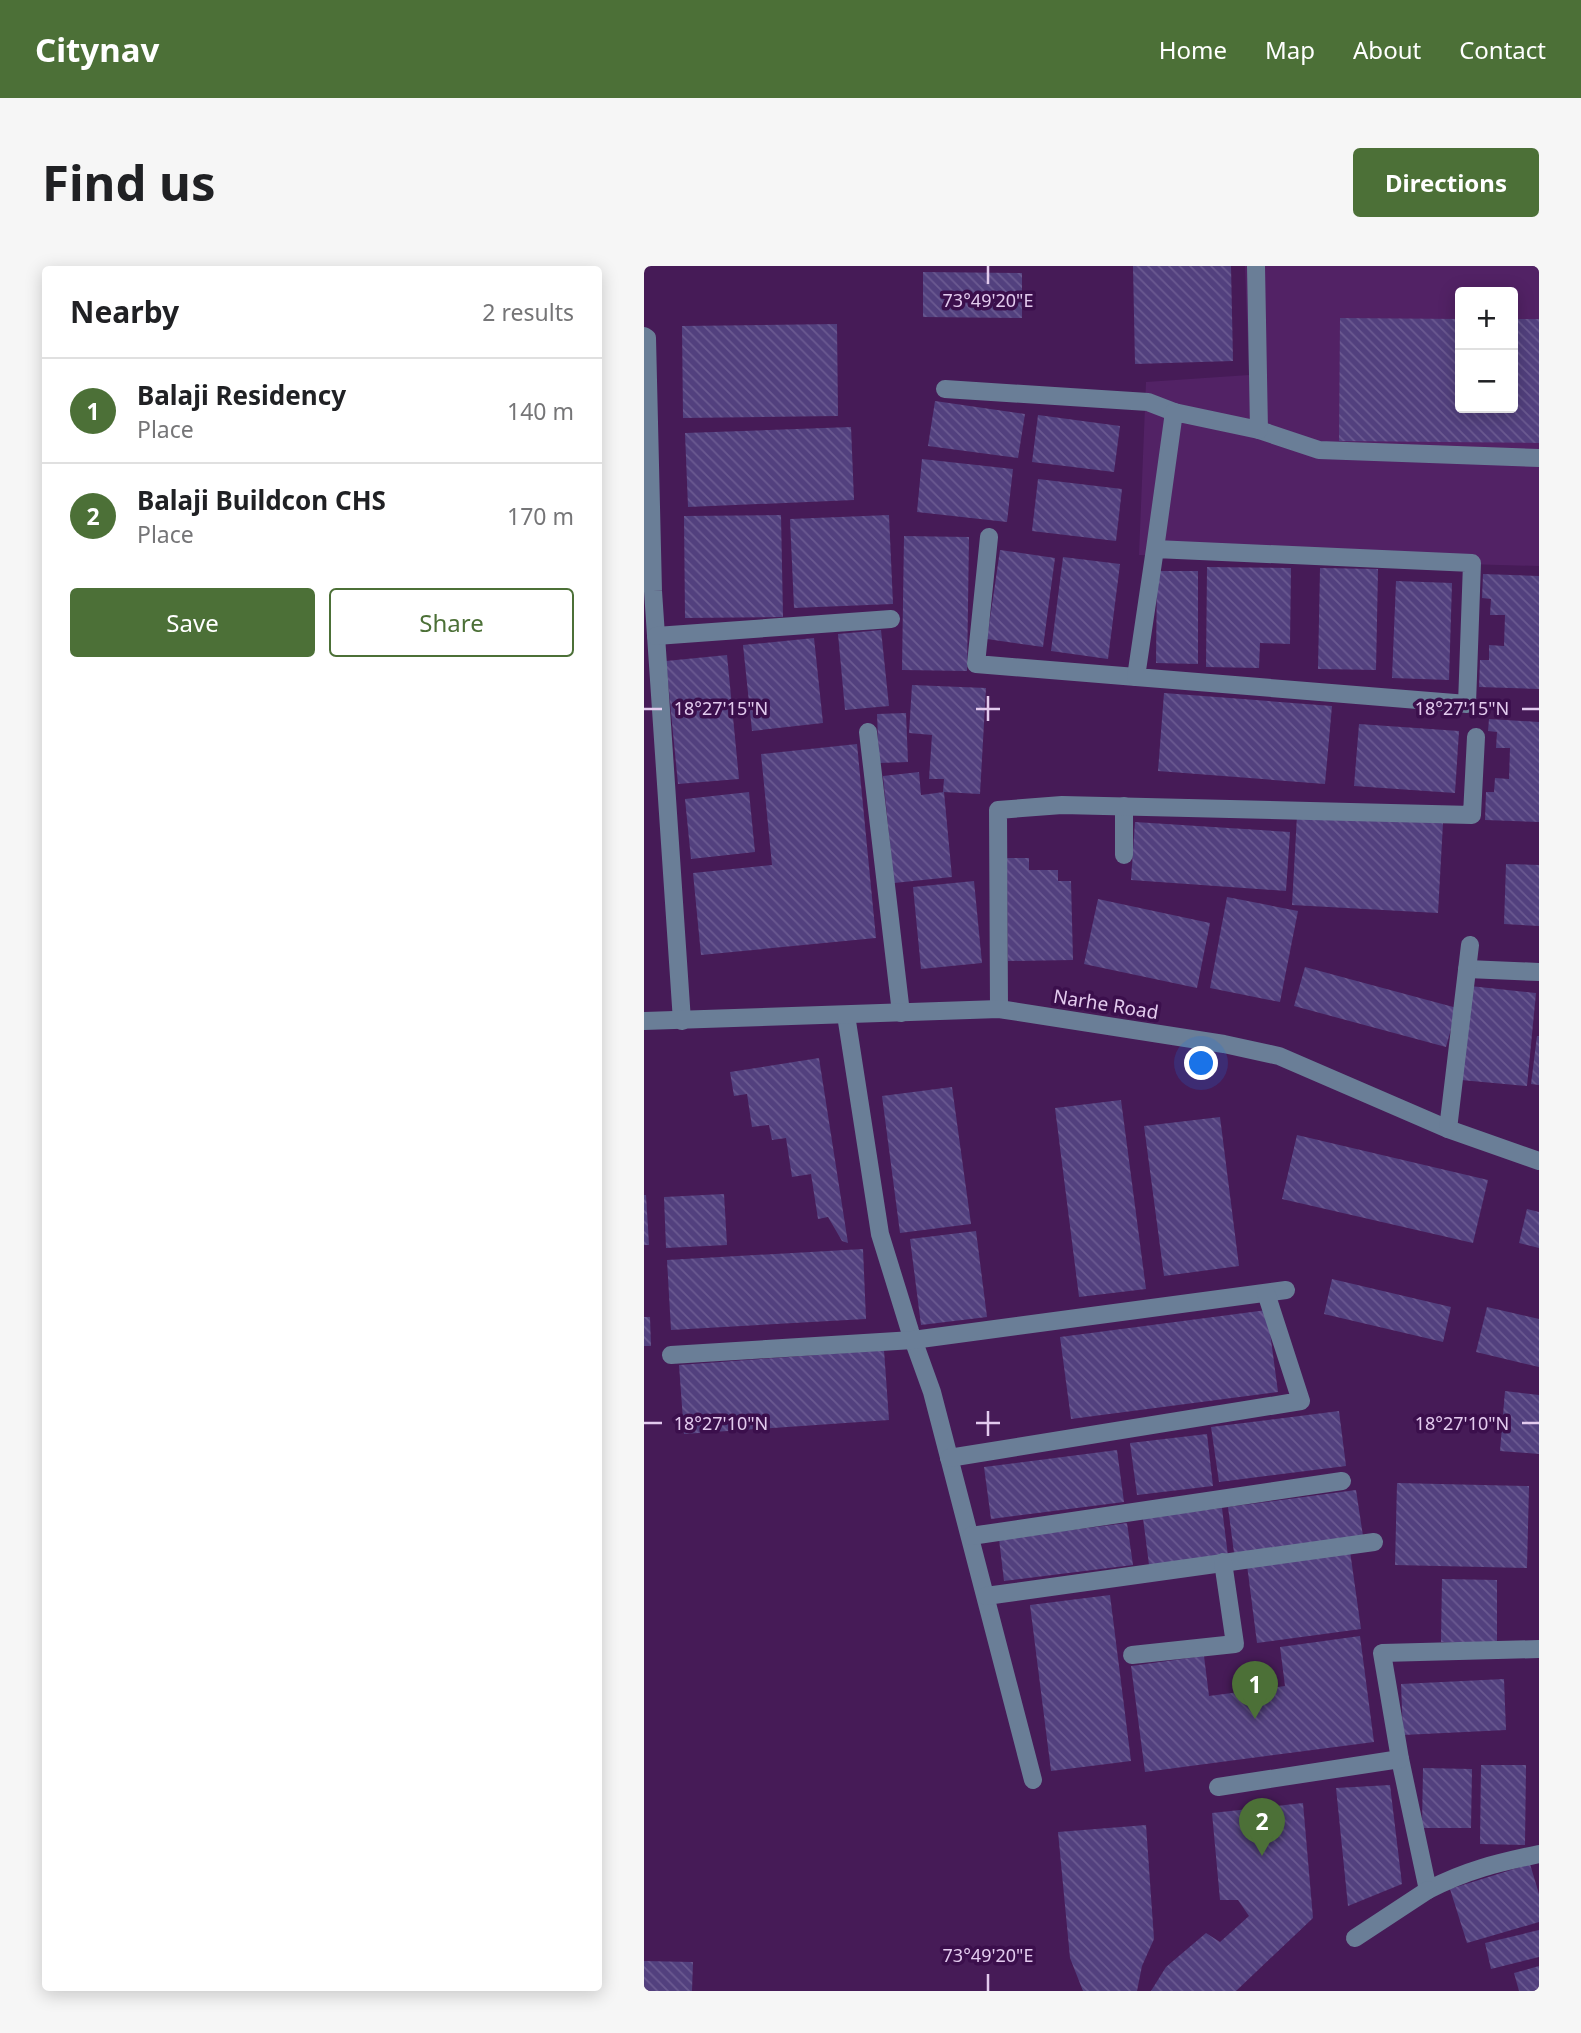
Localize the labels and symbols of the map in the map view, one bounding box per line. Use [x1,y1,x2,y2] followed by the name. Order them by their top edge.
[943,288,1033,312] text: 73°49'20"E
[674,696,768,720] text: 18°27'15"N
[1415,696,1509,720] text: 18°27'15"N
[1052,983,1160,1025] street label: Narhe Road
[1184,1046,1218,1080] your location
[674,1411,768,1435] text: 18°27'10"N
[1415,1411,1509,1435] text: 18°27'10"N
[1232,1661,1278,1719] pin: 1
[1239,1798,1285,1856] pin: 2
[943,1943,1033,1967] text: 73°49'20"E

